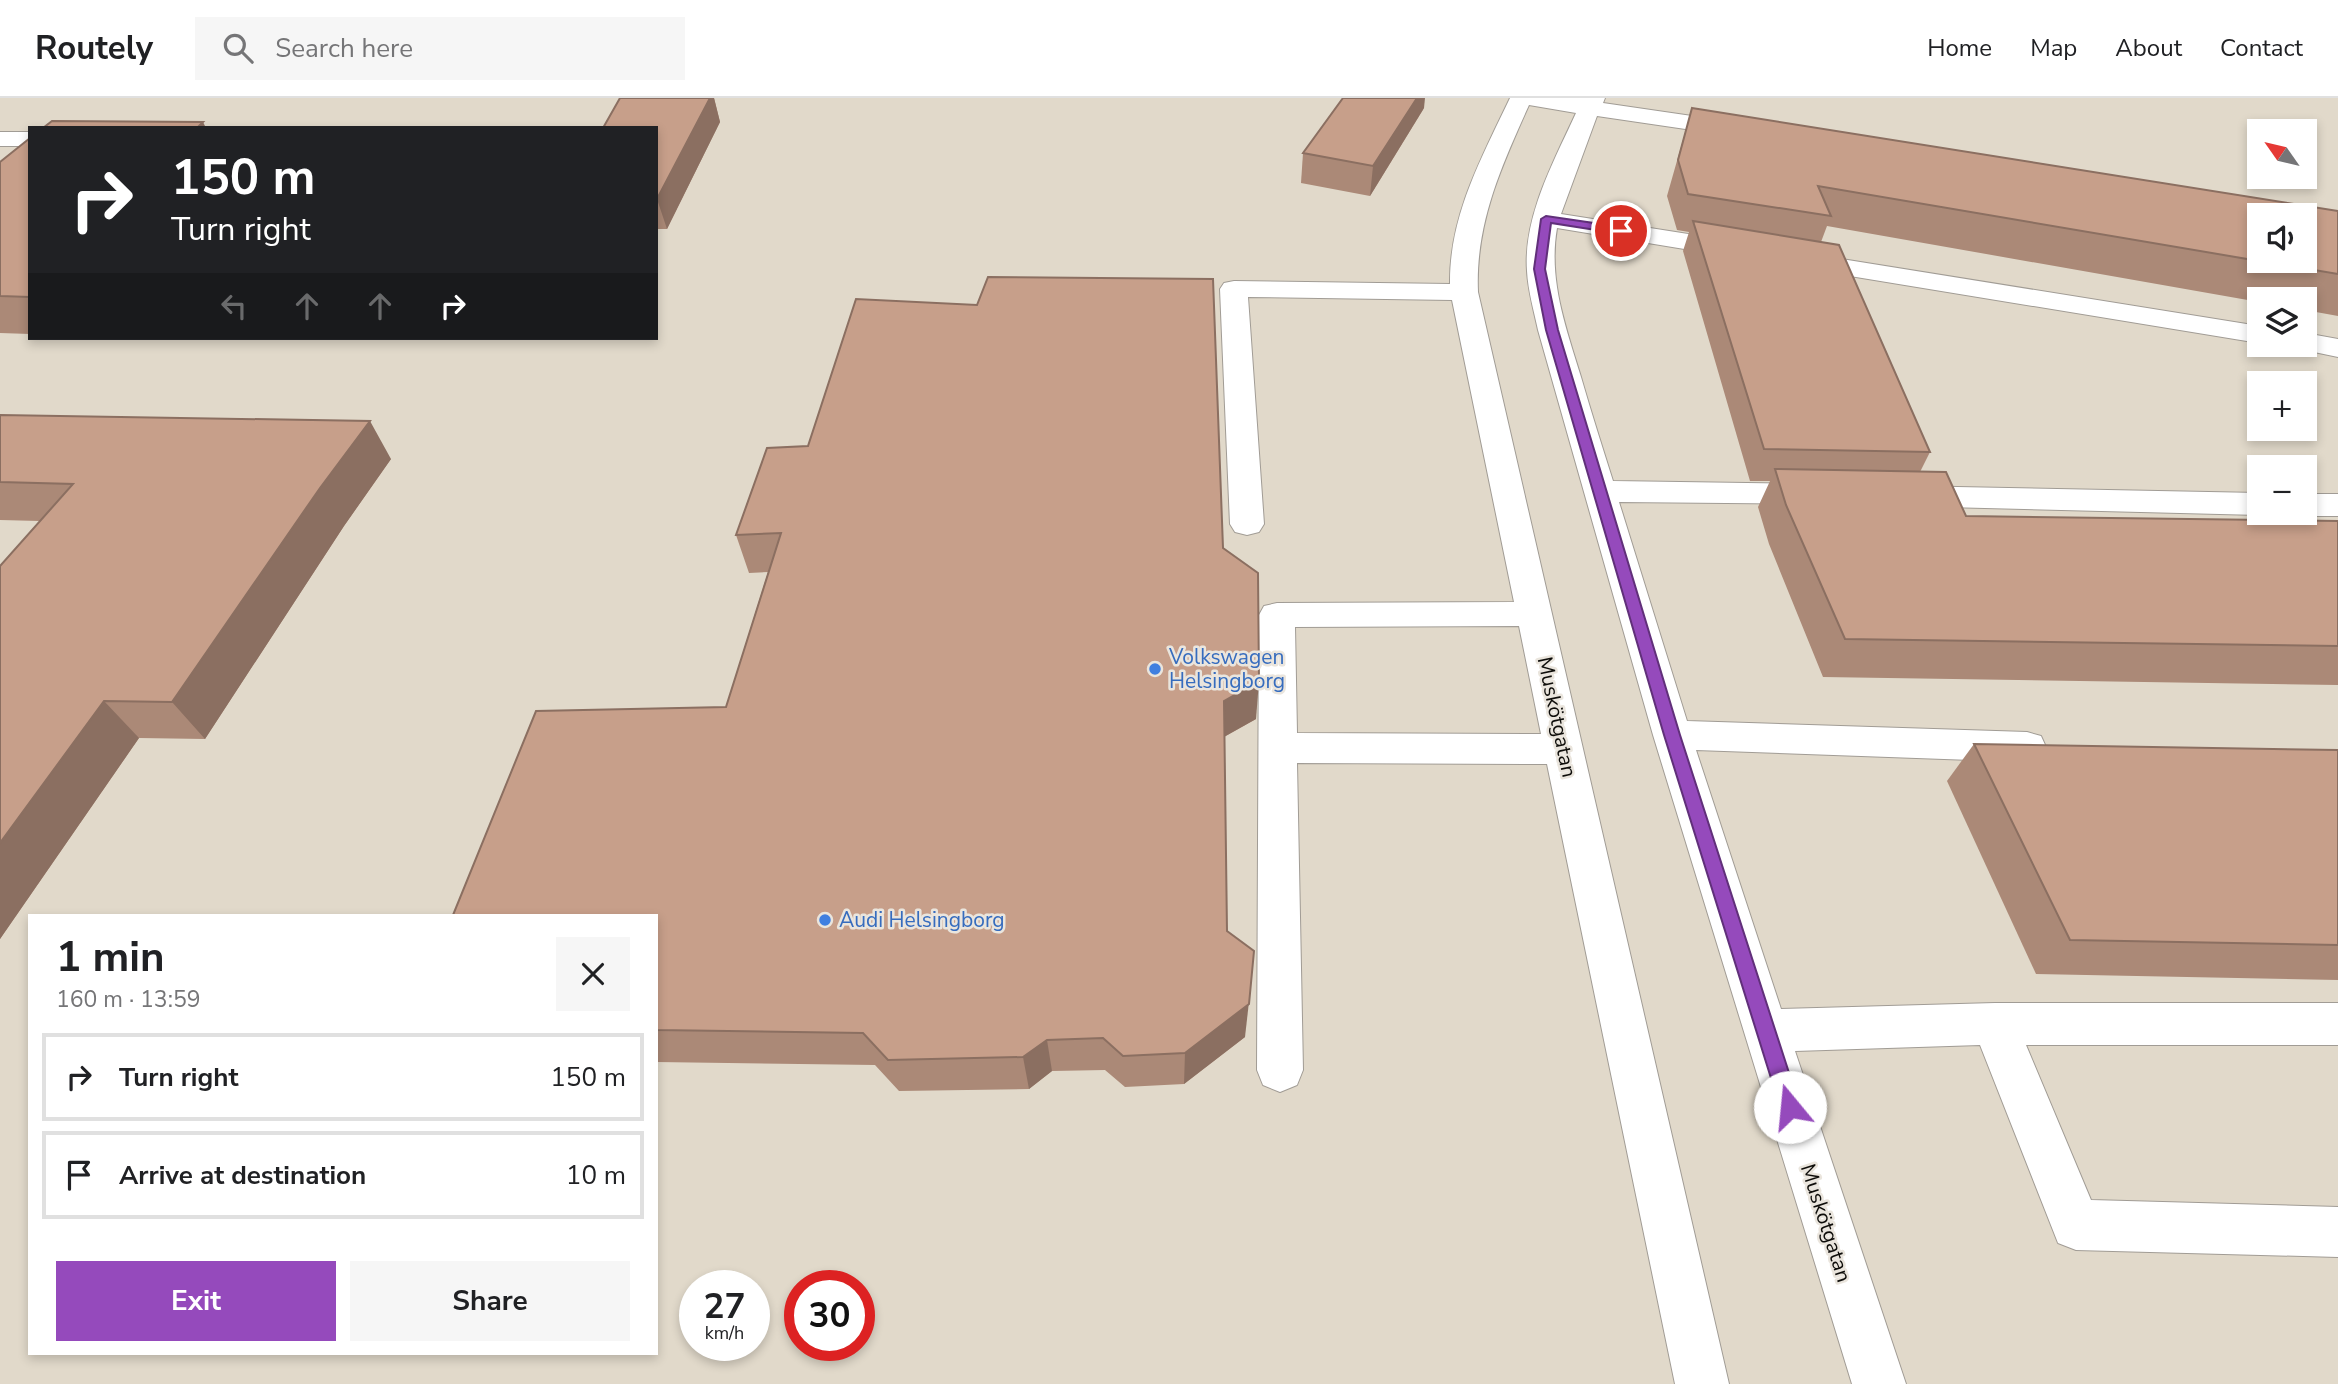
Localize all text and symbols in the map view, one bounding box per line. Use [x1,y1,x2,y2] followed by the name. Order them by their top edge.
[195,17,685,80] search box
[35,26,153,71] text: Routely
[219,29,257,67] icon: search
[275,31,413,66] text: Search here
[1927,32,1992,64] text: Home
[2030,32,2077,64] text: Map
[2115,32,2182,64] text: About
[2220,32,2303,64] text: Contact
[2247,119,2317,189] north arrow
[2247,119,2317,525] map controls
[171,144,315,211] text: 150 m
[56,154,147,245] icon: right
[1591,201,1651,261] pin
[2247,203,2317,273] button: sound
[171,208,311,251] text: Turn right
[1602,212,1640,250] icon: arrive
[215,287,253,325] icon: left
[288,287,326,325] icon: ahead
[361,287,399,325] icon: ahead
[434,287,472,325] icon: right
[2247,287,2317,357] button: layers
[2247,371,2317,441] button: +
[2247,455,2317,525] button: −
[1168,643,1285,695] place label: Volkswagen Helsingborg
[1531,654,1583,780] street label: Muskötgatan
[1147,661,1163,677] marker: Volkswagen Helsingborg
[839,906,1005,934] place label: Audi Helsingborg
[817,912,833,928] marker: Audi Helsingborg
[56,929,165,986] text: 1 min
[556,937,630,1011] button: close
[56,984,201,1015] text: 160 m · 13:59
[60,1058,98,1096] icon: right
[119,1060,238,1095] text: Turn right
[550,1060,626,1095] text: 150 m
[1753,1070,1827,1144] position arrow
[60,1156,98,1194] icon: arrive
[119,1158,366,1193] text: Arrive at destination
[566,1158,626,1193] text: 10 m
[1794,1160,1858,1286] street label: Muskötgatan
[56,1261,336,1341] button: Exit
[350,1261,630,1341] button: Share
[784,1270,875,1361] speed limit sign: 30
[703,1283,746,1330] text: 27
[705,1321,744,1345] text: km/h

